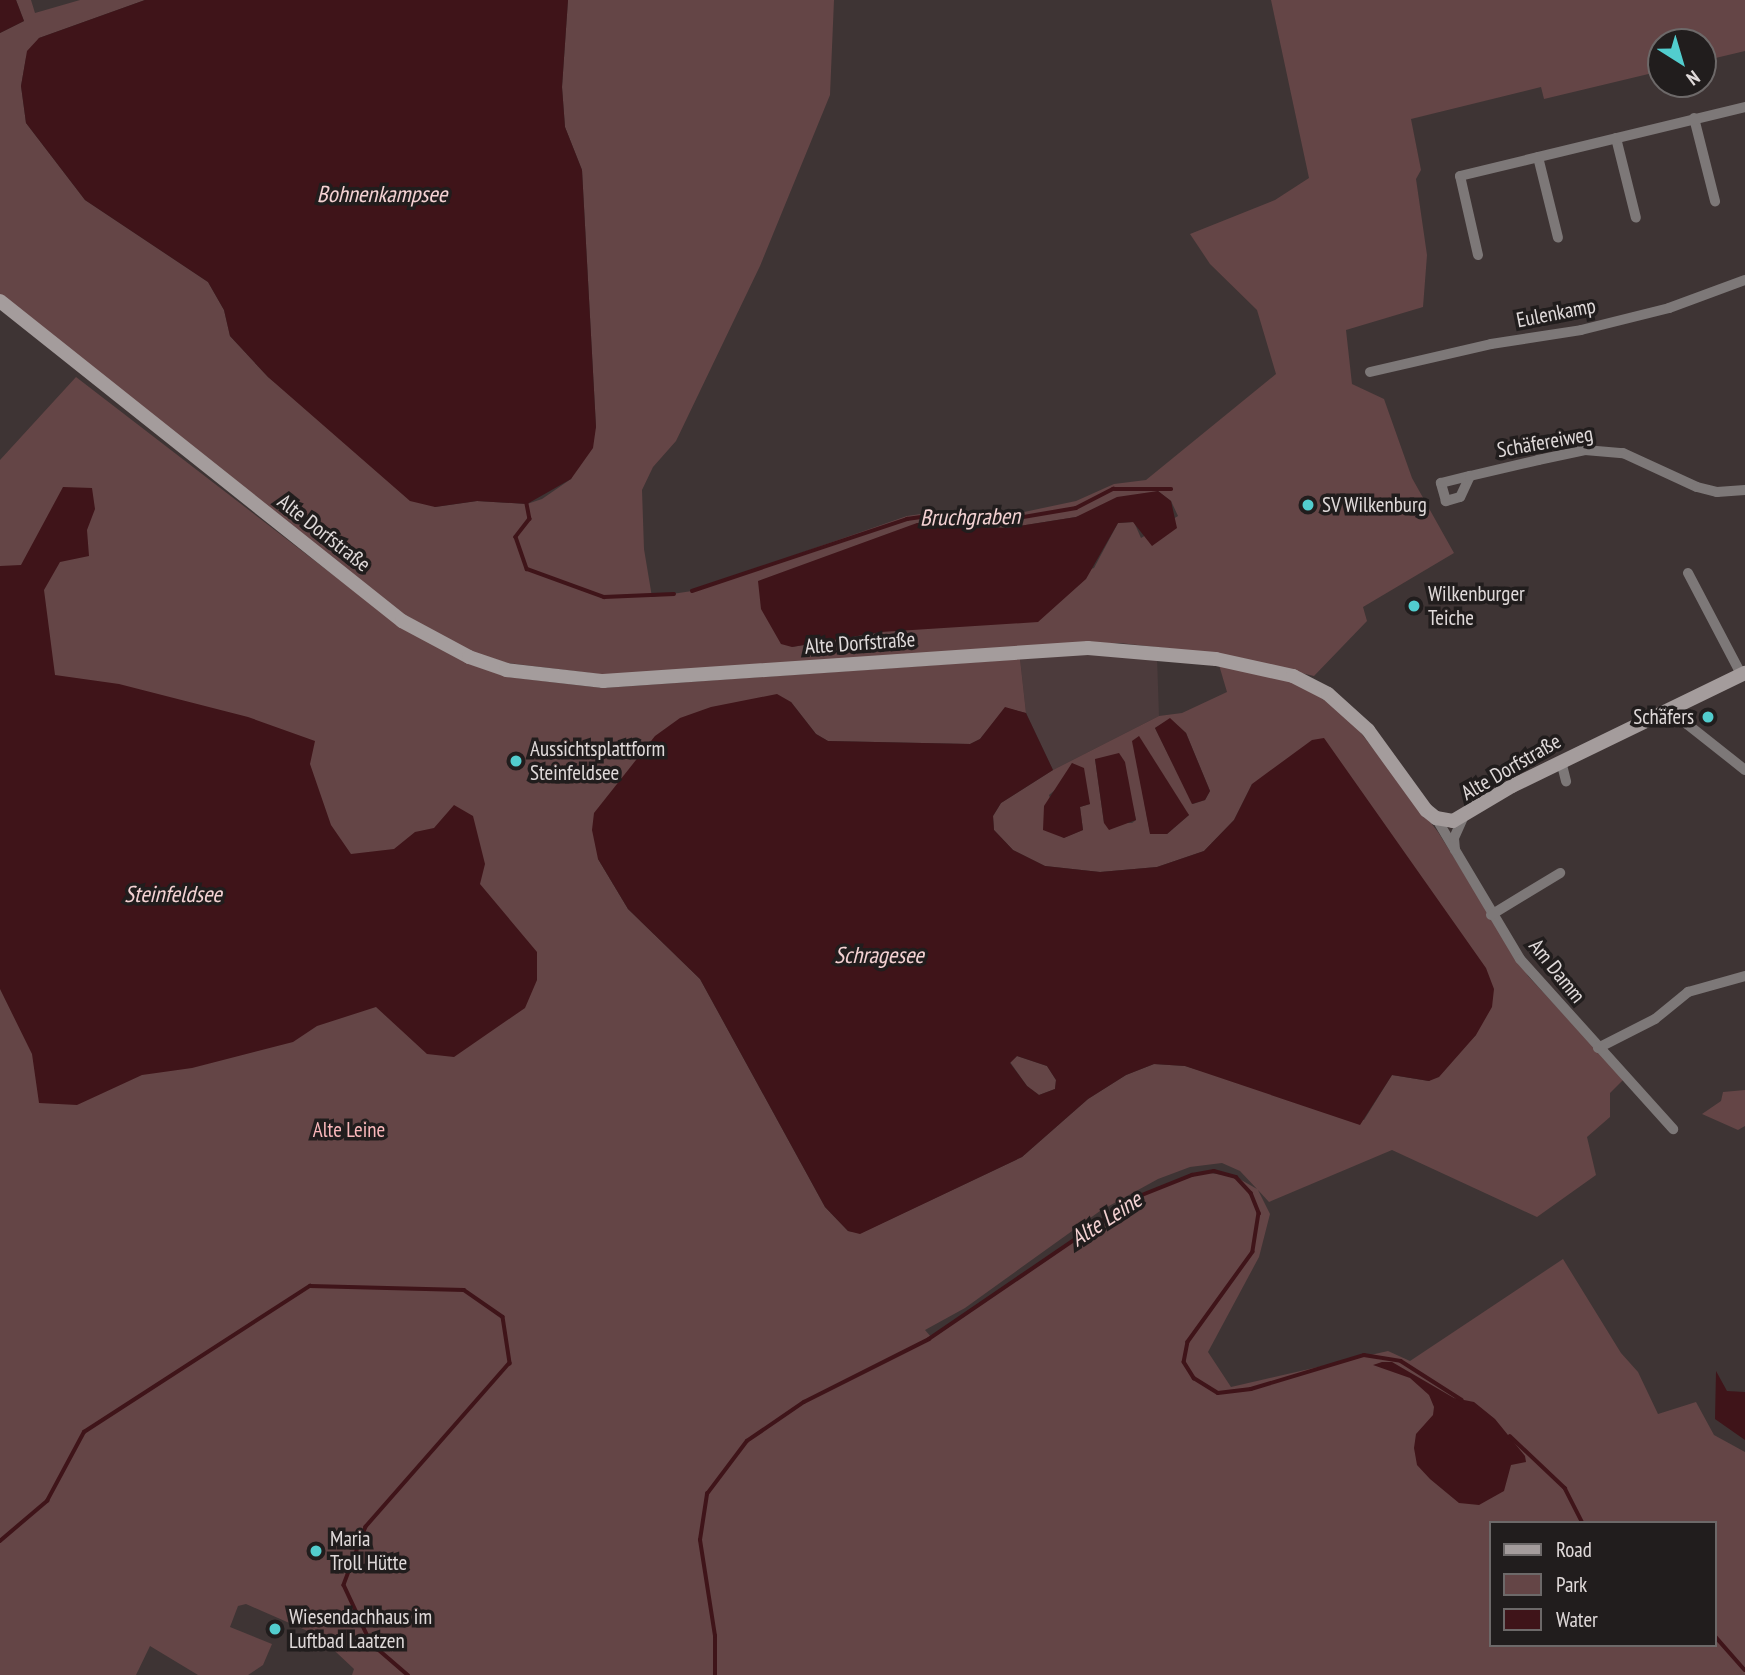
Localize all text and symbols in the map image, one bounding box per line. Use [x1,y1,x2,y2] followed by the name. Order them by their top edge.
[1647,28,1717,98] north arrow
[1682,65,1705,91] text: N
[317,180,447,208] water label: Bohnenkampsee
[1514,293,1598,333] street label: Eulenkamp
[1495,421,1595,463] street label: Schäfereiweg
[273,489,375,577] street label: Alte Dorfstraße
[1322,492,1428,518] place label: SV Wilkenburg
[1300,497,1316,513] marker: SV Wilkenburg
[920,502,1020,532] water label: Bruchgraben
[1428,581,1525,631] place label: Wilkenburger Teiche
[1406,598,1422,614] marker: Wilkenburger Teiche
[804,627,916,659] street label: Alte Dorfstraße
[1633,704,1694,730] place label: Schäfers
[1700,709,1716,725] marker: Schäfers
[1457,728,1565,806] street label: Alte Dorfstraße
[530,736,665,786] place label: Aussichtsplattform Steinfeldsee
[508,753,524,769] marker: Aussichtsplattform Steinfeldsee
[124,880,222,908] water label: Steinfeldsee
[1524,934,1590,1008] street label: Am Damm
[834,941,924,969] water label: Schragesee
[313,1117,385,1143] park label: Alte Leine
[1065,1186,1147,1252] water label: Alte Leine
[1490,1521,1717,1647] legend
[330,1526,407,1576] place label: Maria Troll Hütte
[1556,1536,1592,1563] text: Road
[308,1543,324,1559] marker: Maria Troll Hütte
[1556,1571,1587,1598] text: Park
[289,1604,432,1654] place label: Wiesendachhaus im Luftbad Laatzen
[1556,1606,1598,1633] text: Water
[267,1621,283,1637] marker: Wiesendachhaus im Luftbad Laatzen

